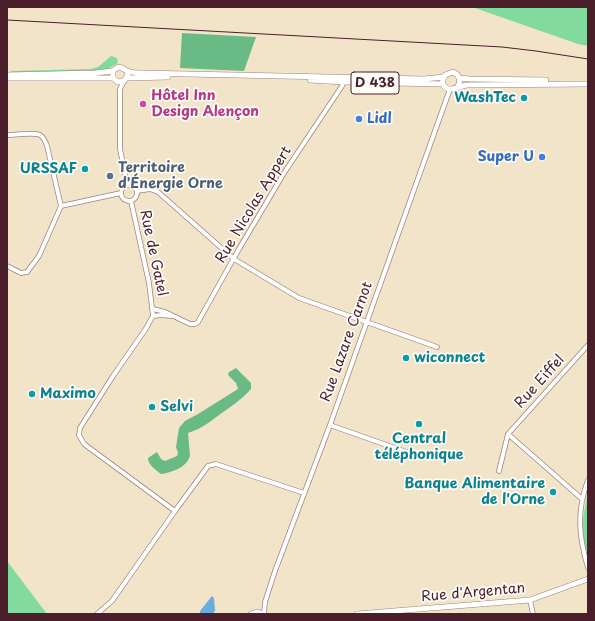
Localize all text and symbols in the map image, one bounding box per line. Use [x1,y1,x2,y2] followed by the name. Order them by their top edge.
[351,72,399,94] road number: D 438
[151,88,259,120] place label: Hôtel Inn Design Alençon
[454,90,516,106] place label: WashTec
[519,93,529,103] marker: WashTec
[138,99,148,109] marker: Hôtel Inn Design Alençon
[367,111,392,127] place label: Lidl
[354,114,364,124] marker: Lidl
[213,144,295,266] street label: Rue Nicolas Appert
[478,149,534,165] place label: Super U
[537,152,547,162] marker: Super U
[118,160,223,192] place label: Territoire d'Énergie Orne
[20,161,77,177] place label: URSSAF
[80,164,90,174] marker: URSSAF
[105,171,115,181] marker: Territoire d'Énergie Orne
[136,208,170,298] street label: Rue de Gatel
[317,280,377,404] street label: Rue Lazare Carnot
[414,350,485,366] place label: wiconnect
[512,352,568,412] street label: Rue Eiffel
[401,353,411,363] marker: wiconnect
[40,386,96,402] place label: Maximo
[27,389,37,399] marker: Maximo
[160,399,193,415] place label: Selvi
[147,402,157,412] marker: Selvi
[414,419,424,429] marker: Central téléphonique
[375,431,463,464] place label: Central téléphonique
[404,476,545,508] place label: Banque Alimentaire de l'Orne
[548,487,558,497] marker: Banque Alimentaire de l'Orne
[420,580,526,606] street label: Rue d'Argentan

